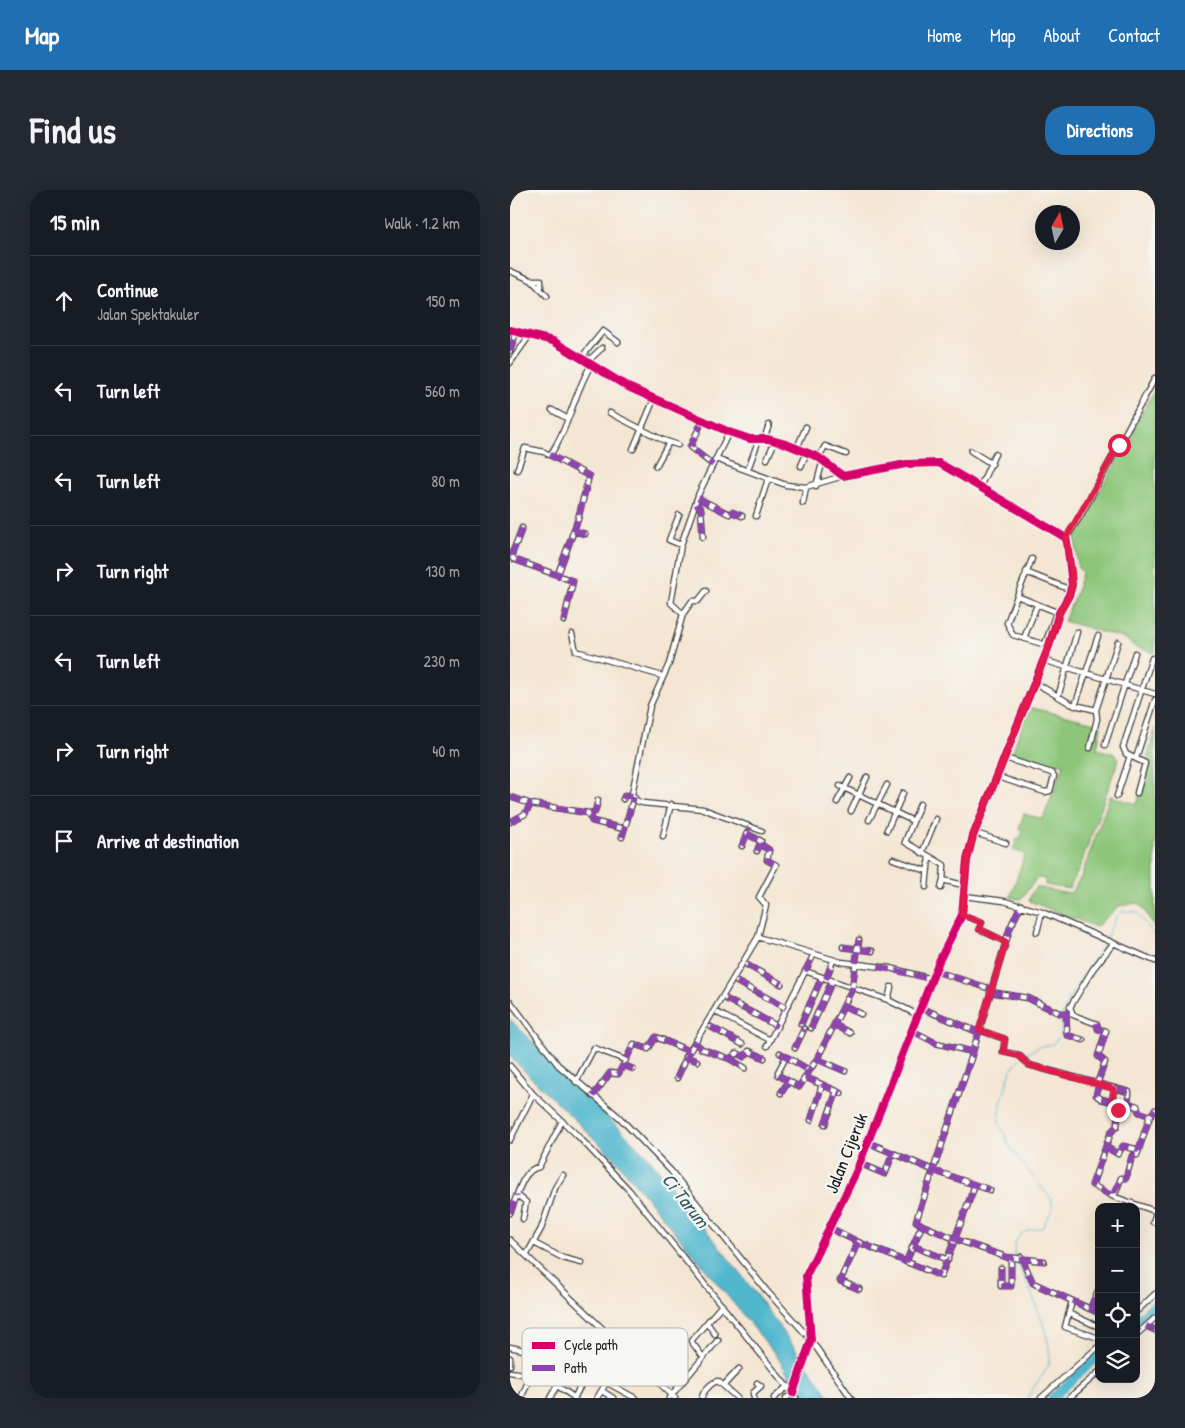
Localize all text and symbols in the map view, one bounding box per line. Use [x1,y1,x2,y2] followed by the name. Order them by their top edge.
[25,19,59,51] text: Map
[927,23,962,48] text: Home
[990,23,1015,48] text: Map
[1043,23,1080,48] text: About
[1108,23,1160,48] text: Contact
[1045,106,1155,155] button: Directions
[30,107,116,154] text: Find us
[1035,205,1080,250] north arrow
[50,208,100,237] text: 15 min
[384,212,460,234] text: Walk · 1.2 km
[97,277,158,303] text: Continue
[50,287,78,315] icon: ahead
[426,290,460,312] text: 150 m
[97,303,199,325] text: Jalan Spektakuler
[50,377,78,405] icon: left
[97,378,160,404] text: Turn left
[425,380,460,402] text: 560 m
[1108,434,1131,457] route start
[50,467,78,495] icon: left
[97,468,160,494] text: Turn left
[431,470,460,492] text: 80 m
[50,557,78,585] icon: right
[97,558,168,584] text: Turn right
[425,560,460,582] text: 130 m
[50,647,78,675] icon: left
[97,648,160,674] text: Turn left
[424,650,460,672] text: 230 m
[50,737,78,765] icon: right
[97,738,168,764] text: Turn right
[432,740,460,762] text: 40 m
[50,827,78,855] icon: arrive
[97,828,239,854] text: Arrive at destination
[1107,1099,1130,1122] route end
[819,1109,874,1197] street label: Jalan Cijeruk
[656,1167,716,1234] water label: Ci Tarum
[1095,1203,1140,1383] map controls
[1095,1203,1140,1248] button: +
[1095,1248,1140,1293] button: −
[1095,1293,1140,1338] button: locate
[522,1328,688,1386] legend
[564,1335,618,1355] text: Cycle path
[1095,1338,1140,1383] button: layers
[564,1358,587,1377] text: Path

